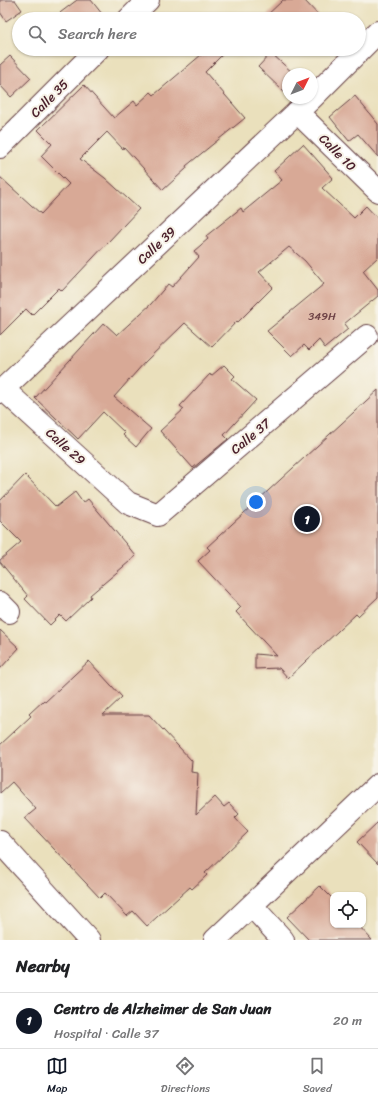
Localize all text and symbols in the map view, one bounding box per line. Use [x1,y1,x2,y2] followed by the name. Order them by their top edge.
[12,12,366,56] search box
[58,21,137,47] text: Search here
[26,23,48,45] icon: search
[282,68,318,104] north arrow
[25,74,74,123] street label: Calle 35
[313,128,362,177] street label: Calle 10
[131,221,181,270] street label: Calle 39
[308,307,336,326] house number: 349H
[225,412,277,460] street label: Calle 37
[40,422,91,471] street label: Calle 29
[246,492,266,512] your location
[294,504,320,534] pin: 1
[330,892,366,928] map controls
[330,892,366,928] button: locate
[16,951,70,981] text: Nearby
[54,996,271,1022] text: Centro de Alzheimer de San Juan
[26,1009,32,1032] text: 1
[333,1009,362,1032] text: 20 m
[54,1022,159,1045] text: Hospital · Calle 37
[46,1055,68,1098] tab: Map
[161,1055,210,1098] tab: Directions
[303,1055,332,1098] tab: Saved

